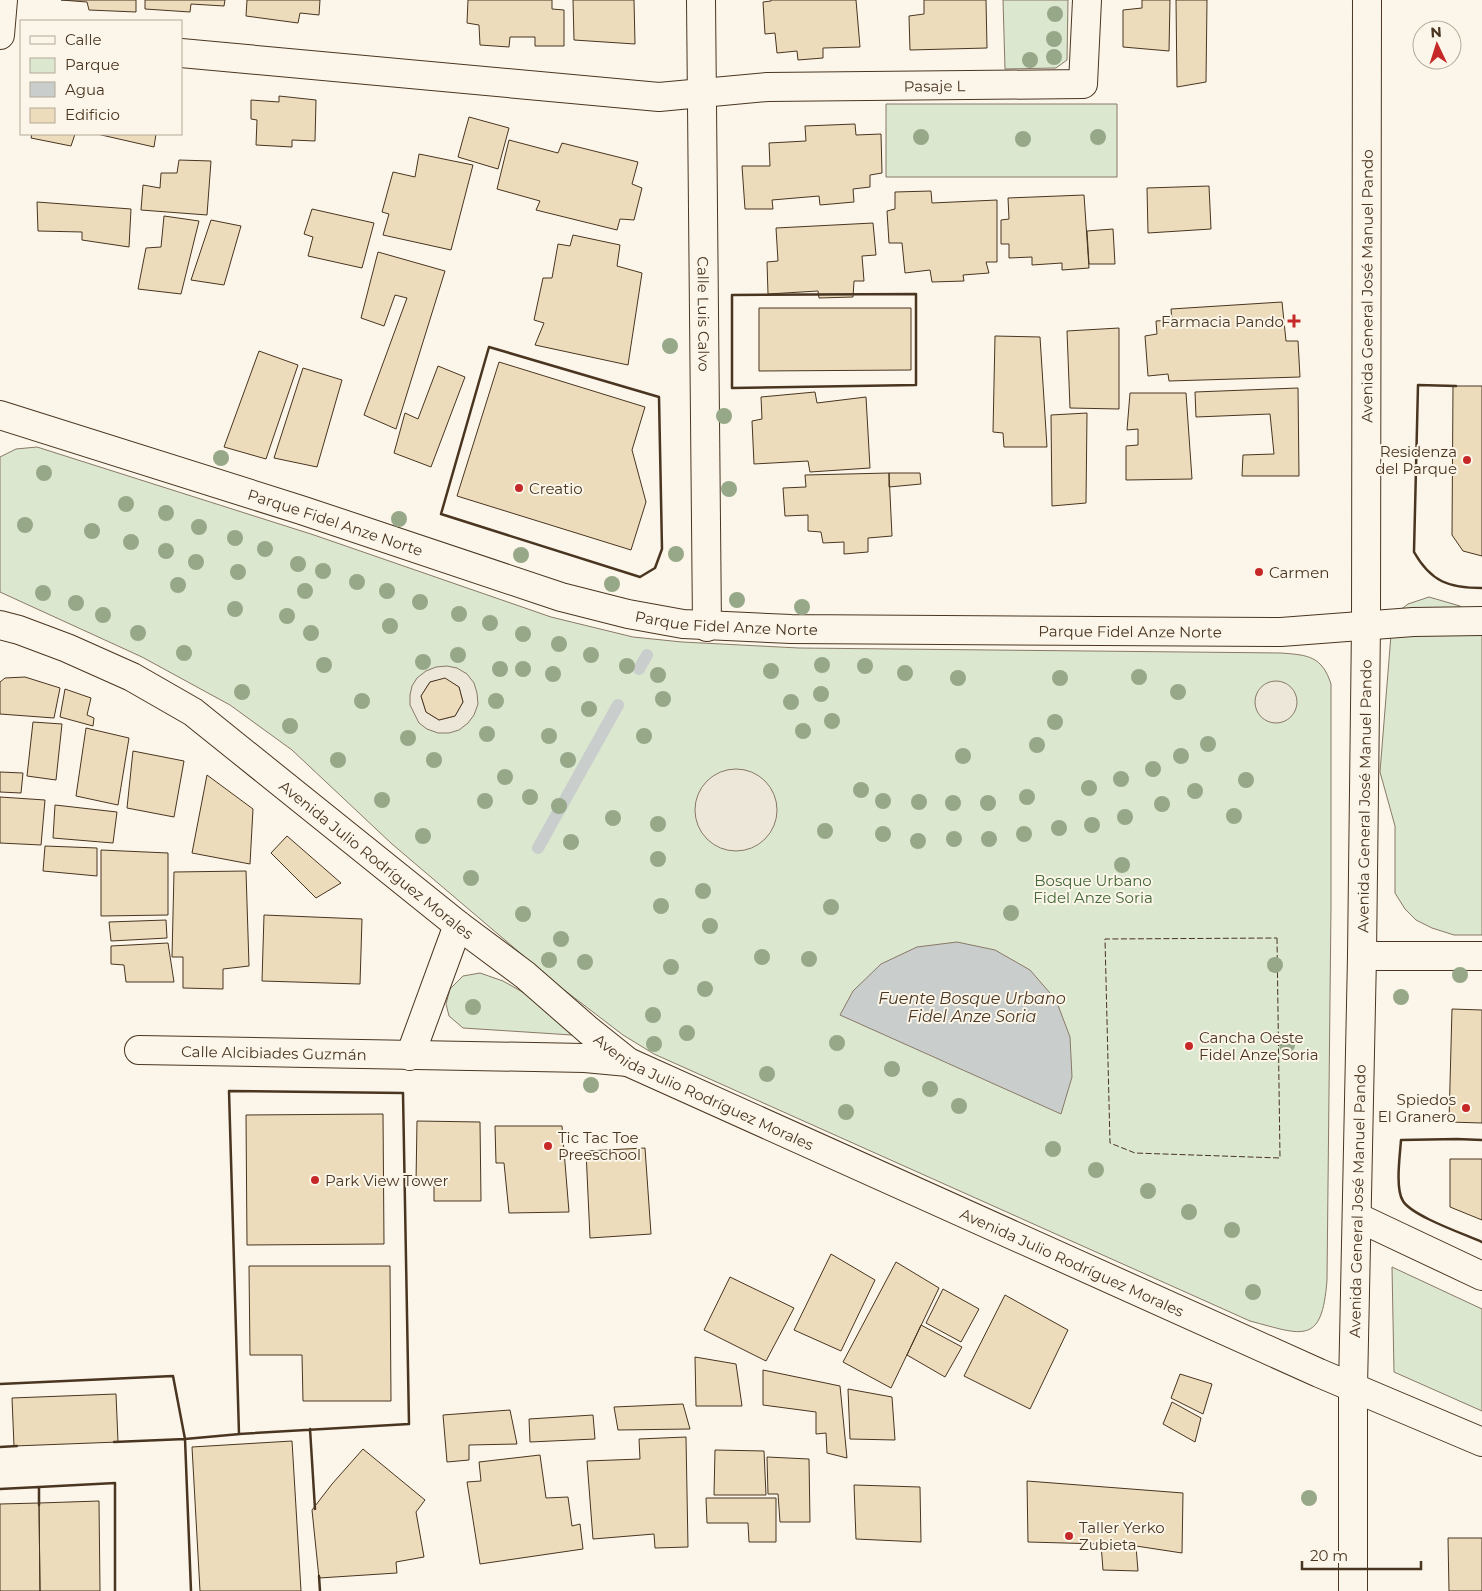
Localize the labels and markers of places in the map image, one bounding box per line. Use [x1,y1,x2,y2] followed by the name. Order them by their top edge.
[1161,312,1284,331] place label: Farmacia Pando
[1288,315,1300,327] marker: Farmacia Pando
[1375,442,1457,478] place label: Residenza del Parque
[1461,454,1473,466] marker: Residenza del Parque
[529,479,583,498] place label: Creatio
[513,482,525,494] marker: Creatio
[1269,563,1329,582] place label: Carmen
[1253,566,1265,578] marker: Carmen
[1199,1028,1319,1064] place label: Cancha Oeste Fidel Anze Soria
[1183,1040,1195,1052] marker: Cancha Oeste Fidel Anze Soria
[1378,1090,1456,1126] place label: Spiedos El Granero
[1460,1102,1472,1114] marker: Spiedos El Granero
[558,1128,641,1164] place label: Tic Tac Toe Preeschool
[542,1140,554,1152] marker: Tic Tac Toe Preeschool
[325,1171,448,1190] place label: Park View Tower
[309,1174,321,1186] marker: Park View Tower
[1079,1518,1165,1554] place label: Taller Yerko Zubieta
[1063,1530,1075,1542] marker: Taller Yerko Zubieta

